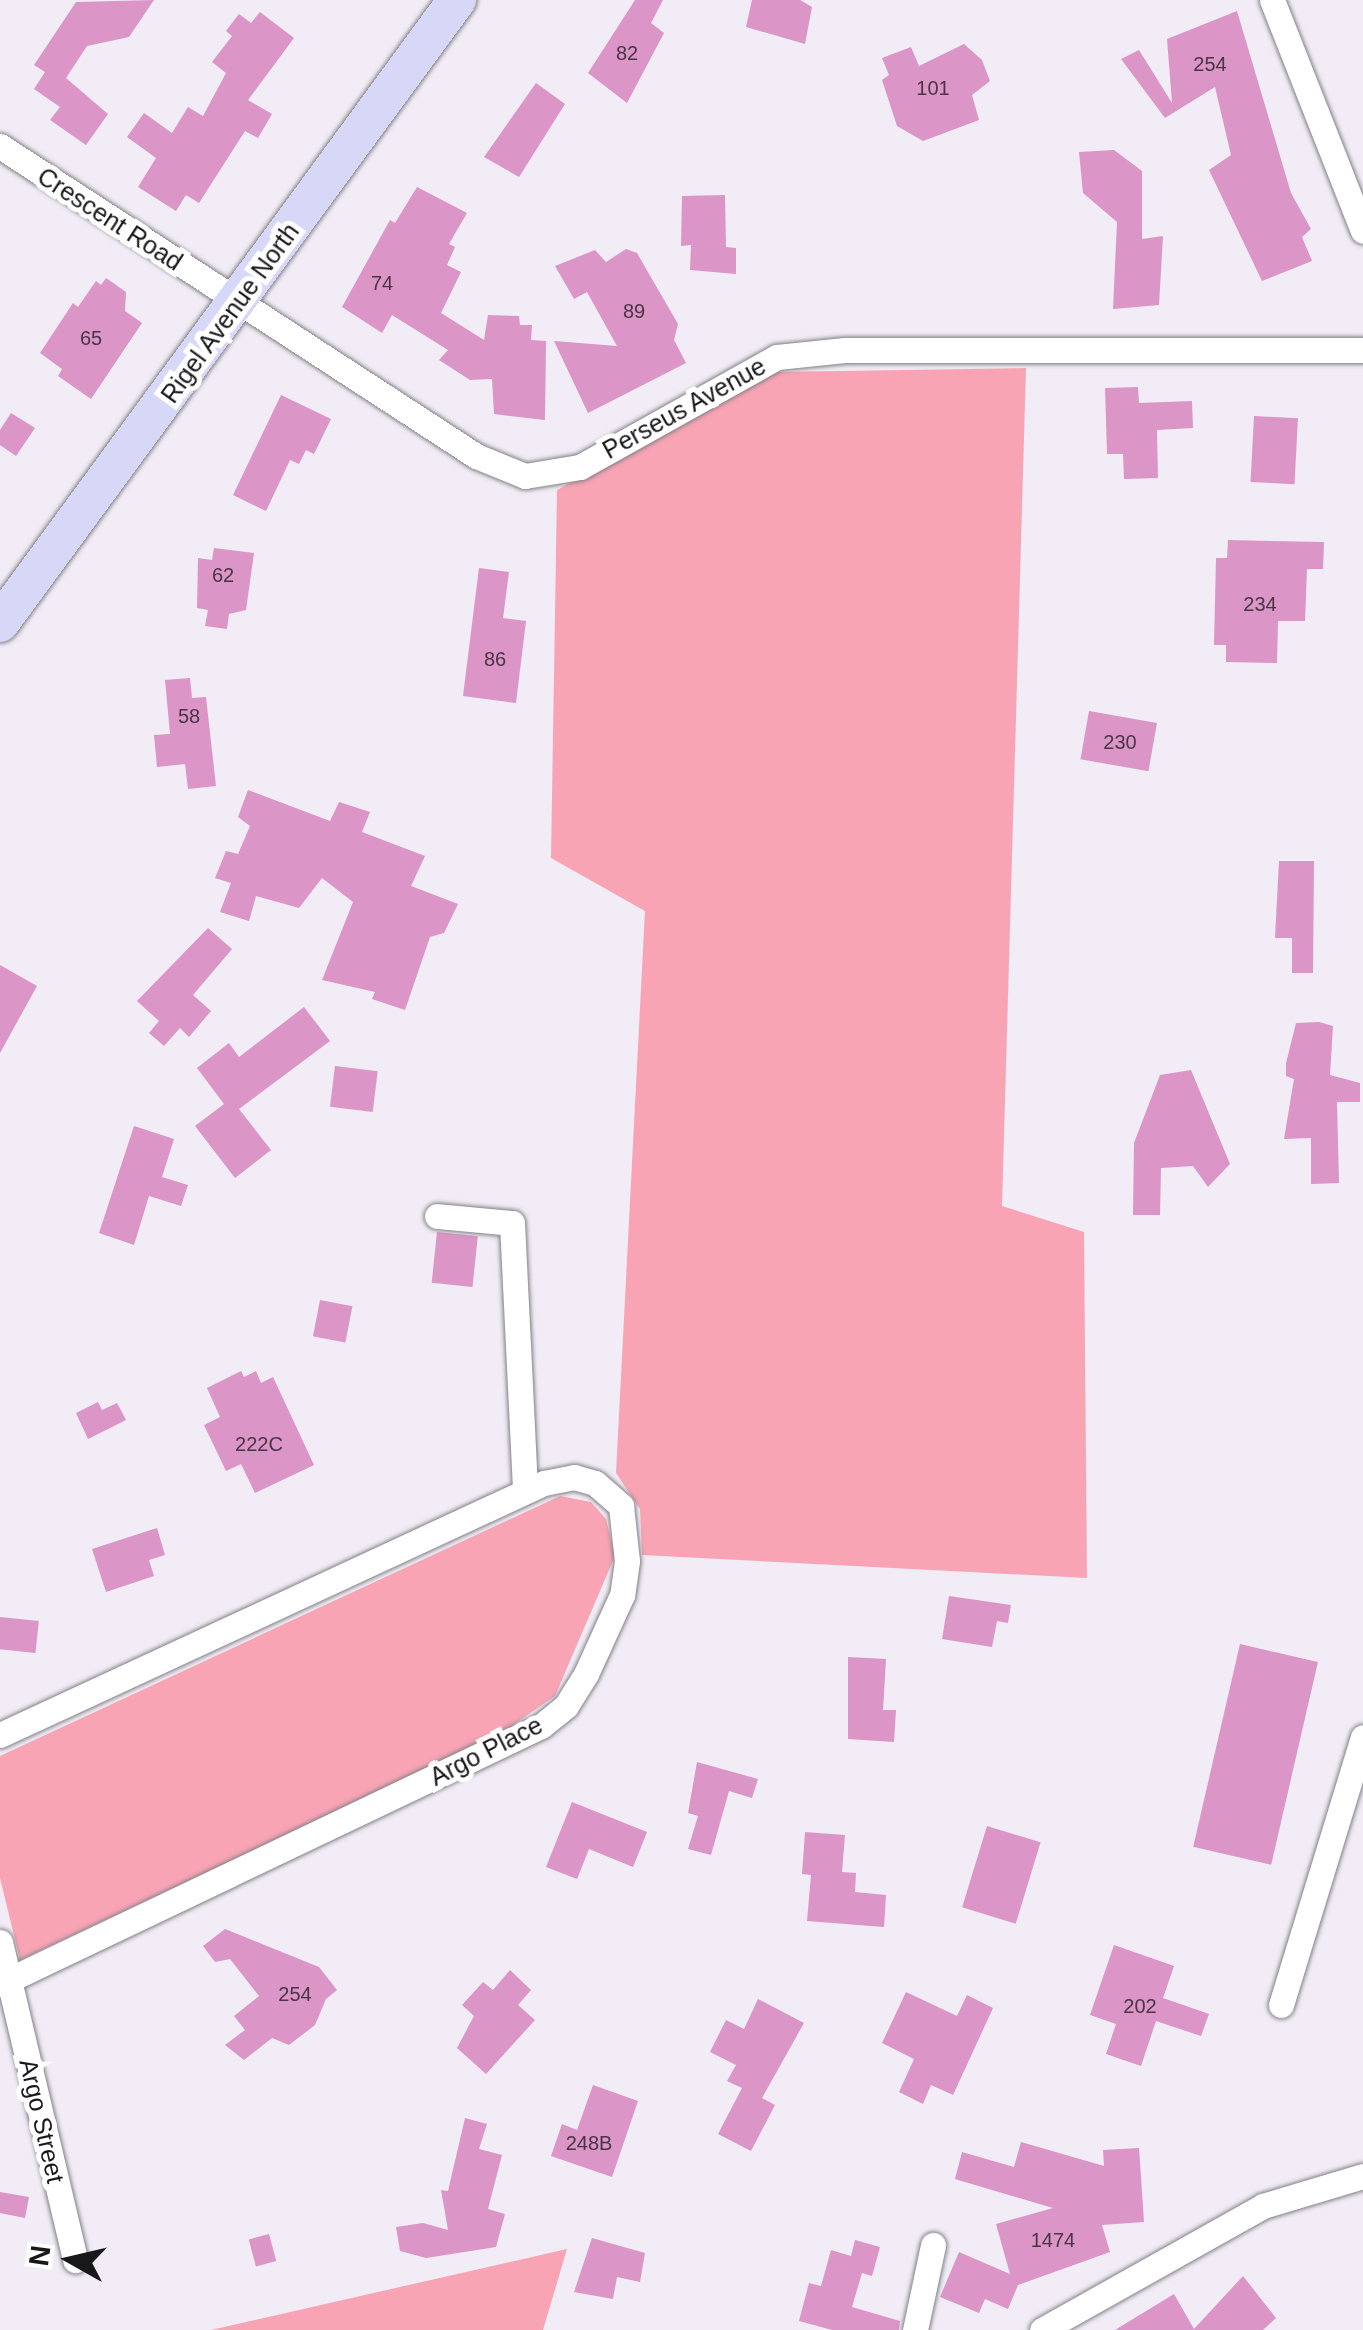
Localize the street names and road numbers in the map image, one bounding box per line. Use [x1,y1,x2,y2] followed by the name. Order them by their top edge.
[32,161,188,277] street label: Crescent Road
[154,217,306,409] street label: Rigel Avenue North
[597,351,771,465] street label: Perseus Avenue
[425,1710,547,1792] street label: Argo Place
[13,2056,71,2186] street label: Argo Street

